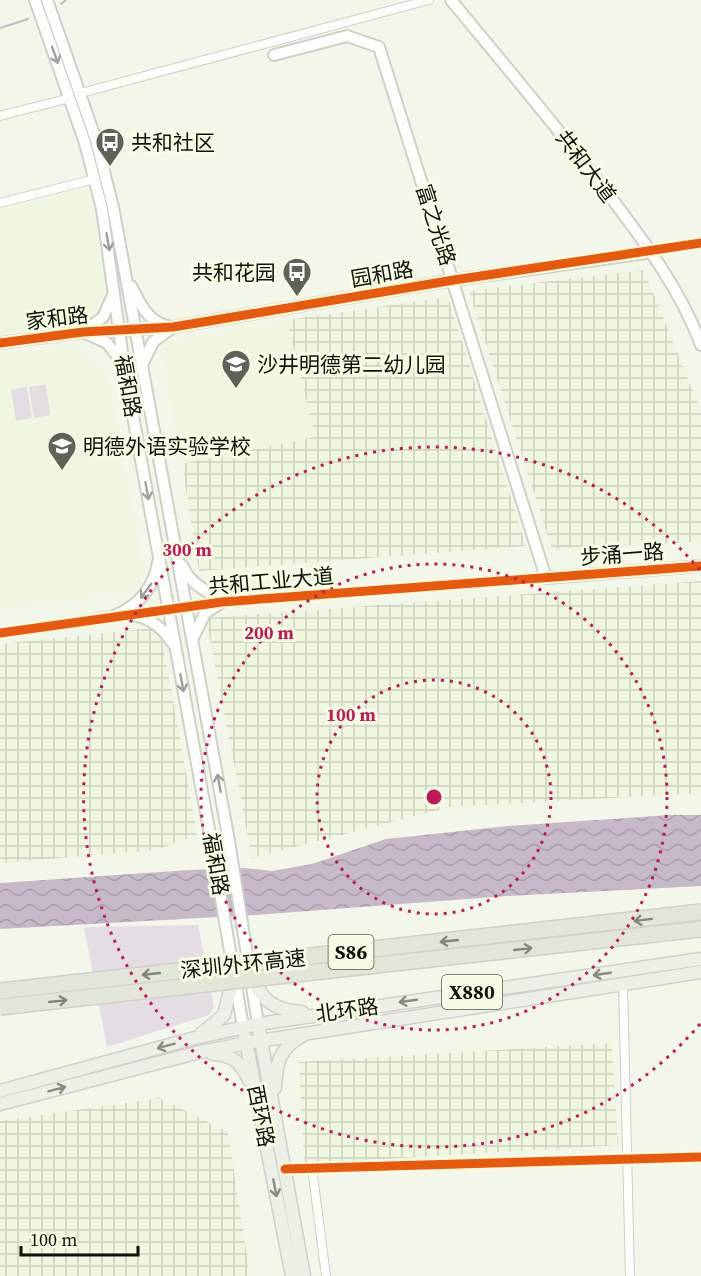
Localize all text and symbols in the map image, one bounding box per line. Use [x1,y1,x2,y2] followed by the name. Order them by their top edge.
[50,45,61,64] one-way arrow
[549,124,623,208] street label: 共和大道
[94,126,126,168] bus stop icon: 共和社区
[131,128,215,157] place label: 共和社区
[409,181,463,269] street label: 富之光路
[103,232,114,252] one-way arrow
[348,254,416,294] street label: 园和路
[281,256,313,298] bus stop icon: 共和花园
[192,258,276,287] place label: 共和花园
[24,300,90,336] street label: 家和路
[220,348,252,390] school or university icon: 沙井明德第二幼儿园
[257,350,446,379] place label: 沙井明德第二幼儿园
[108,352,148,420] street label: 福和路
[46,430,78,472] school or university icon: 明德外语实验学校
[83,432,251,461] place label: 明德外语实验学校
[142,481,153,500] one-way arrow
[162,537,212,562] text: 300 m
[579,537,665,571] street label: 步涌一路
[207,561,335,601] street label: 共和工业大道
[140,582,152,598] one-way arrow
[244,620,294,645] text: 200 m
[177,672,188,692] one-way arrow
[326,702,376,727] text: 100 m
[213,774,224,794] one-way arrow
[424,787,444,807] centre of rings
[196,830,236,898] street label: 福和路
[634,915,653,926] one-way arrow
[328,935,374,969] road number: S86
[440,936,460,947] one-way arrow
[179,943,307,985] street label: 深圳外环高速
[513,943,533,954] one-way arrow
[142,969,161,980] one-way arrow
[592,969,612,980] one-way arrow
[442,975,502,1009] road number: X880
[314,991,380,1029] street label: 北环路
[48,995,68,1006] one-way arrow
[399,996,419,1007] one-way arrow
[157,1041,176,1052] one-way arrow
[241,1082,281,1150] street label: 西环路
[47,1083,66,1095] one-way arrow
[270,1177,281,1197] one-way arrow
[21,1219,138,1257] scale bar
[30,1227,77,1252] text: 100 m

